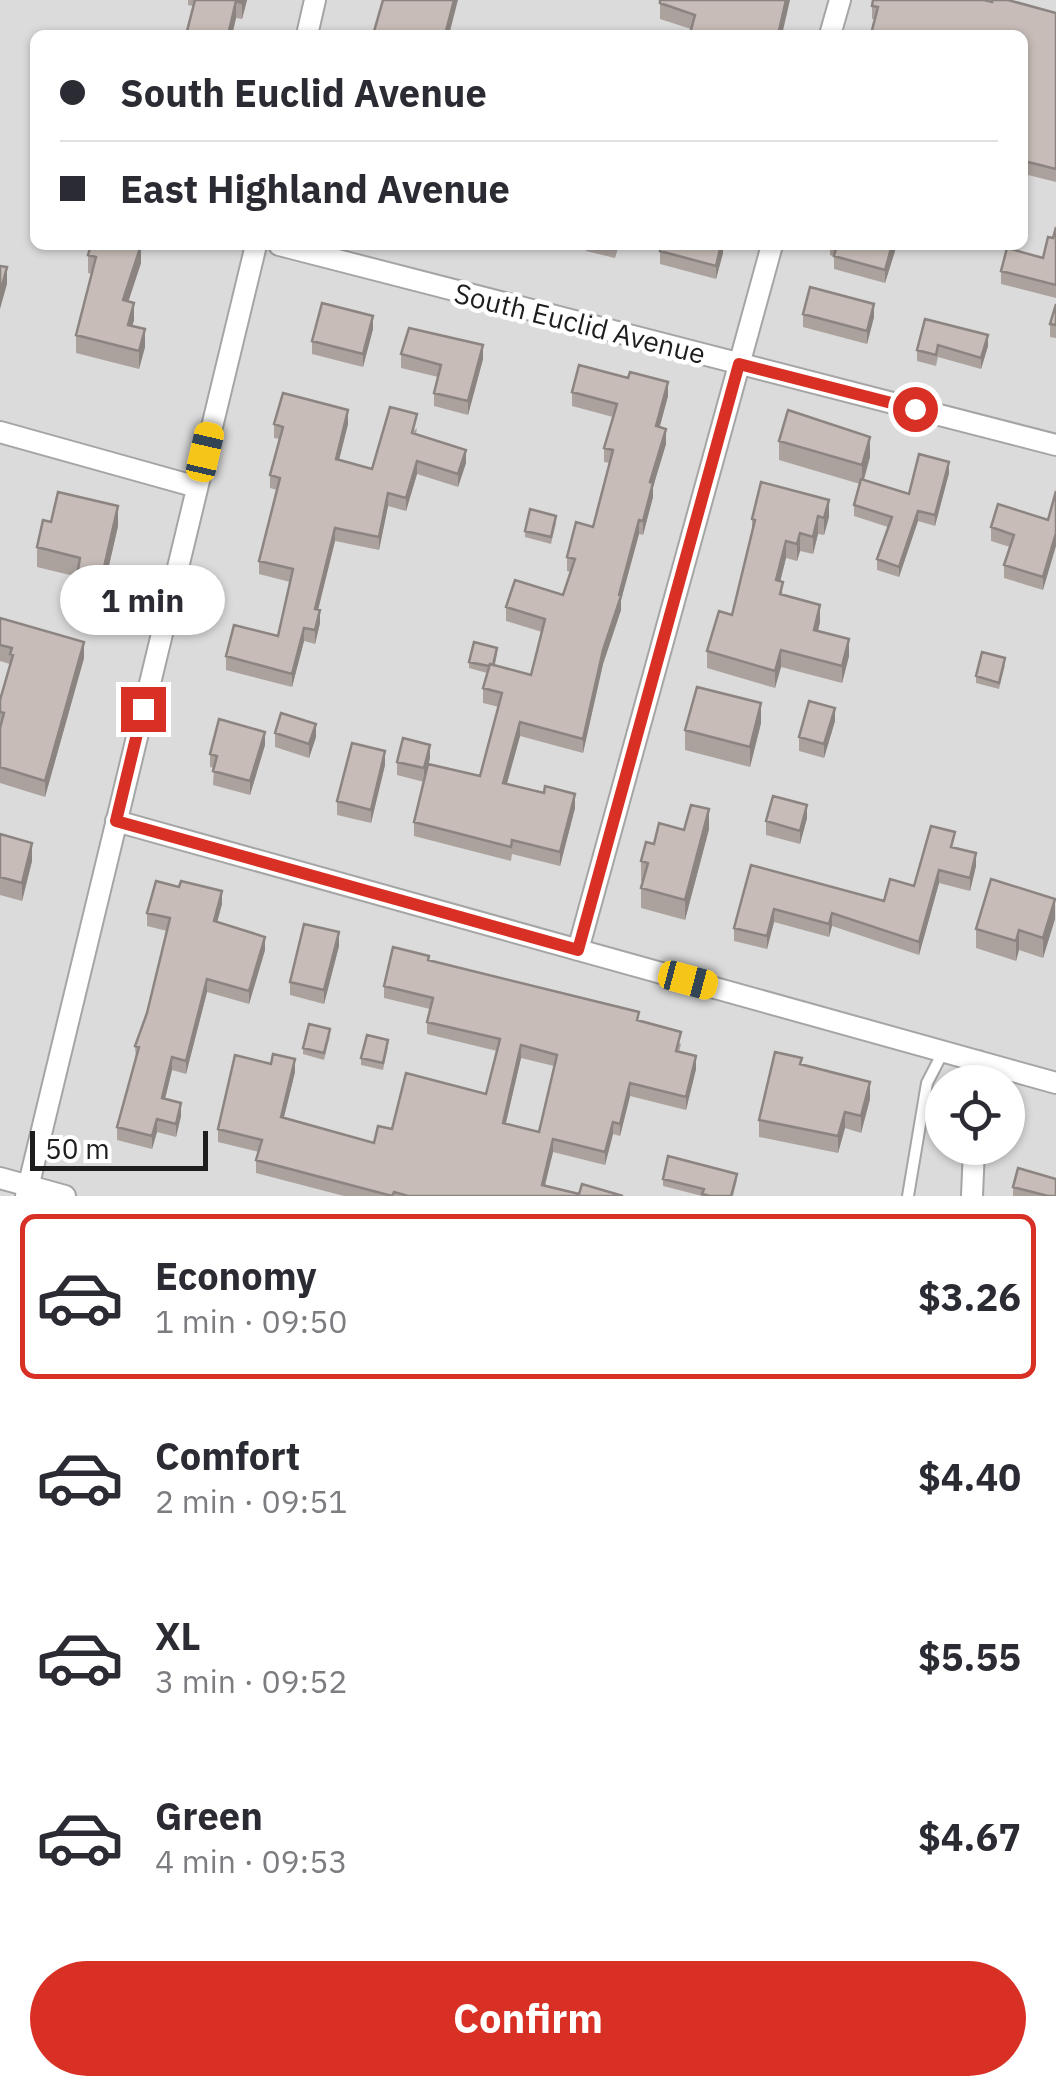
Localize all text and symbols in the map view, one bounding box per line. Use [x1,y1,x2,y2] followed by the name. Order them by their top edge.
[120,68,487,117] text: South Euclid Avenue
[120,164,510,213] text: East Highland Avenue
[451,274,709,372] street label: South Euclid Avenue
[893,387,938,432] route start
[184,419,226,485] car
[61,564,226,634] callout: 1 min
[101,579,184,621] text: 1 min
[121,687,166,732] route end
[655,958,721,1002] car
[925,1065,1025,1165] map controls
[925,1065,1025,1165] button: locate
[30,1126,208,1170] scale bar
[45,1130,110,1167] text: 50 m
[155,1251,317,1300] text: Economy
[35,1252,125,1342] icon: car
[918,1272,1021,1321] text: $3.26
[155,1300,348,1342] text: 1 min · 09:50
[155,1431,300,1480] text: Comfort
[35,1432,125,1522] icon: car
[918,1452,1021,1501] text: $4.40
[155,1480,348,1522] text: 2 min · 09:51
[155,1611,201,1660] text: XL
[35,1612,125,1702] icon: car
[918,1632,1021,1681] text: $5.55
[155,1660,348,1702] text: 3 min · 09:52
[155,1791,263,1840] text: Green
[35,1792,125,1882] icon: car
[918,1812,1021,1861] text: $4.67
[155,1840,348,1882] text: 4 min · 09:53
[30,1961,1026,2076] button: Confirm

